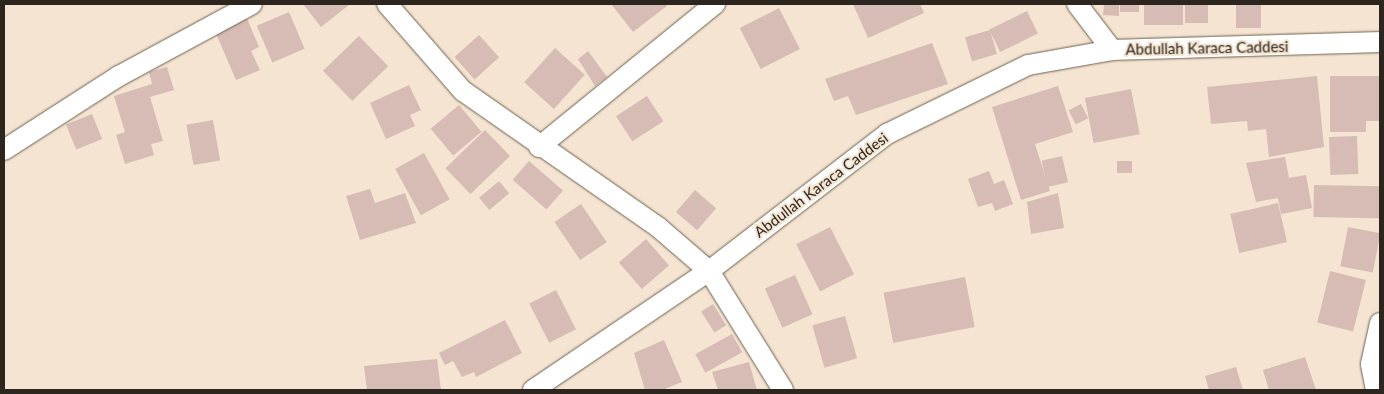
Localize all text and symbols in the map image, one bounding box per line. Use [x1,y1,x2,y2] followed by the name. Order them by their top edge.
[1125,38,1289,58] street label: Abdullah Karaca Caddesi
[751,129,891,241] street label: Abdullah Karaca Caddesi

